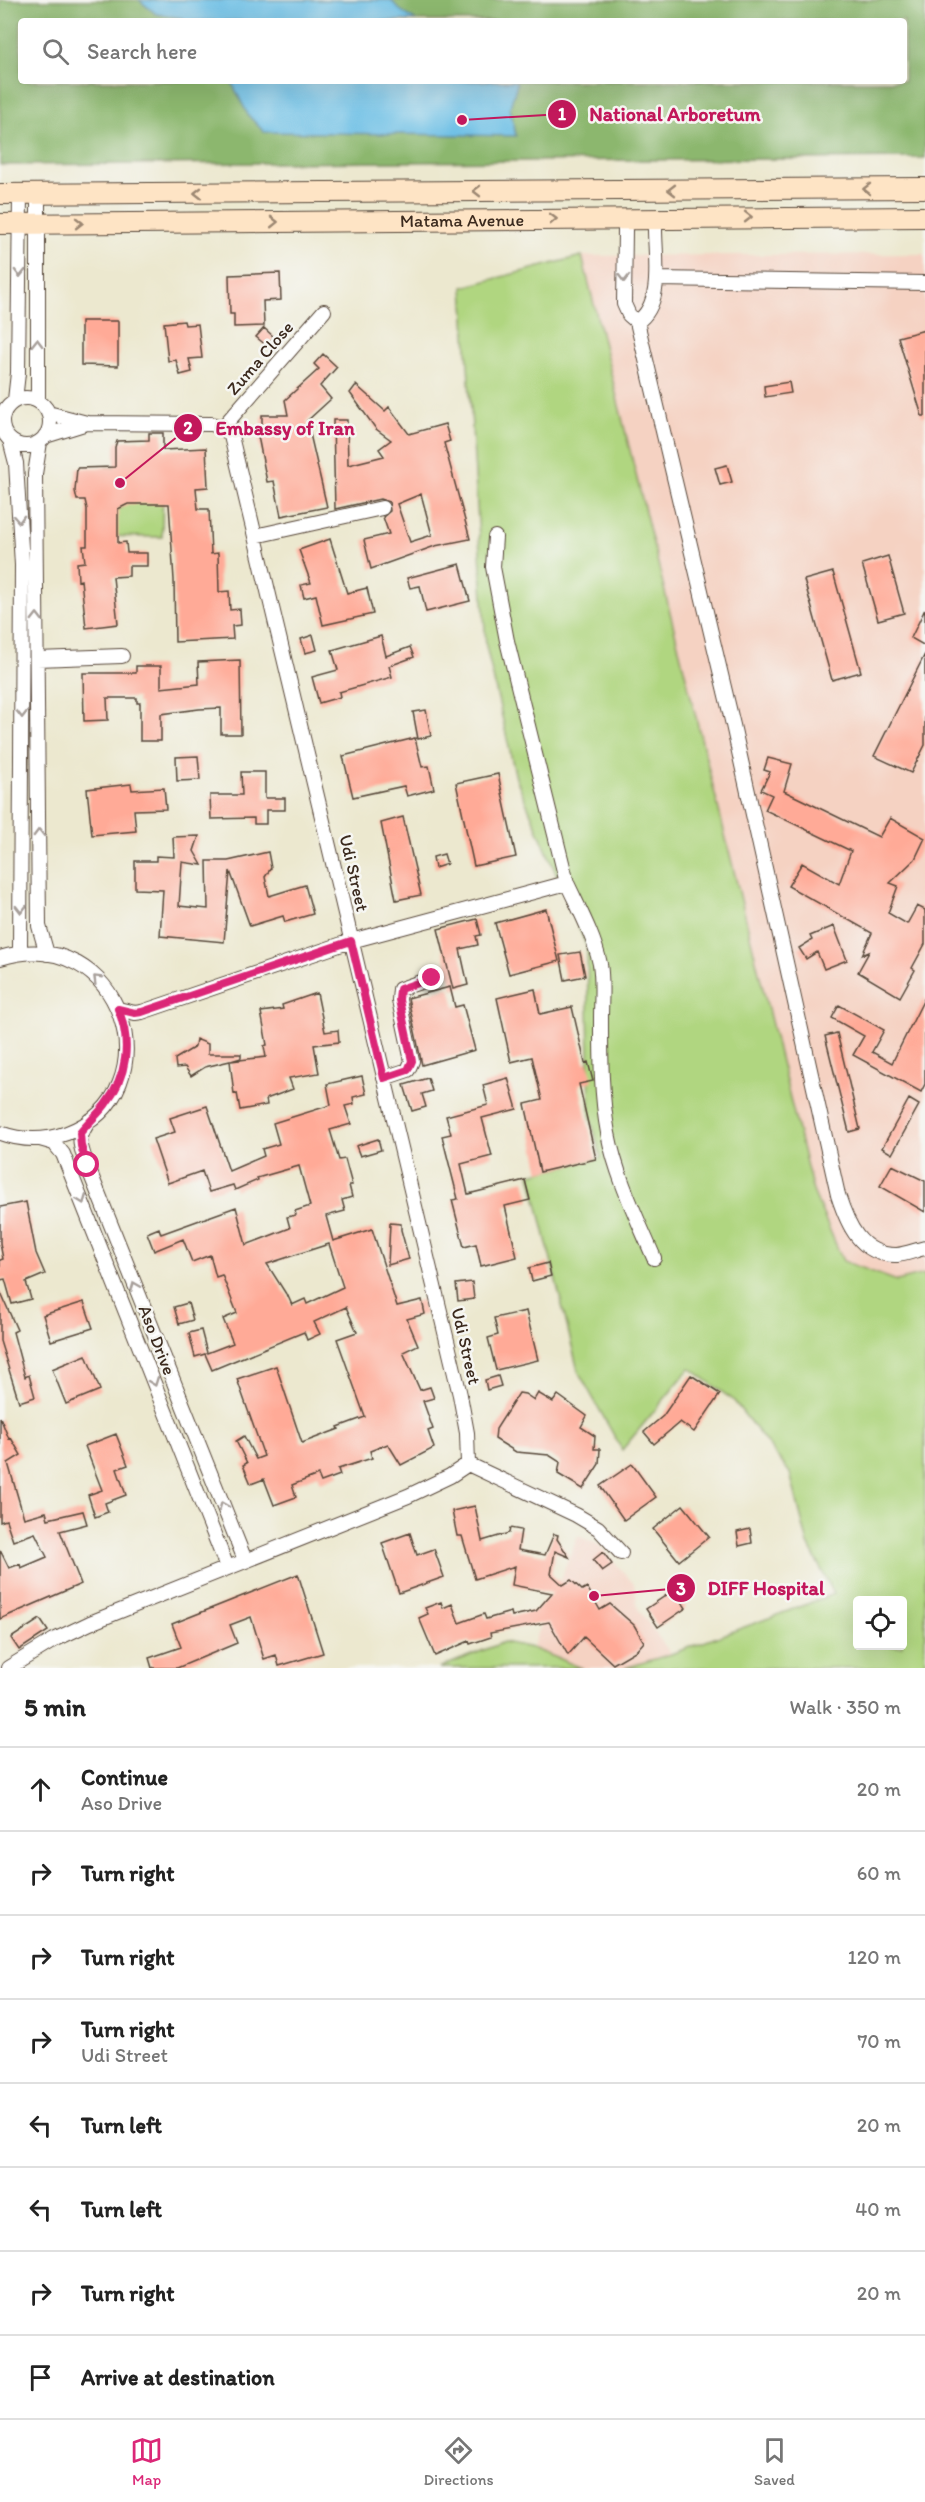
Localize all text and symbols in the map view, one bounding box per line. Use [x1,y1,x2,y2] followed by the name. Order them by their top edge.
[18,18,907,84] search box
[39,35,72,68] icon: search
[87,38,197,65] text: Search here
[547,95,773,133] callout: National Arboretum
[589,102,762,126] text: National Arboretum
[558,103,567,125] text: 1
[862,183,871,195] one-way arrow
[667,184,676,196] one-way arrow
[472,185,481,197] one-way arrow
[193,187,202,199] one-way arrow
[400,209,524,232] street label: Matama Avenue
[744,211,753,224] one-way arrow
[549,213,558,225] one-way arrow
[270,216,279,228] one-way arrow
[75,217,84,230] one-way arrow
[13,269,26,278] one-way arrow
[618,274,630,283] one-way arrow
[222,317,298,399] street label: Zuma Close
[30,338,43,347] one-way arrow
[173,409,366,447] callout: Embassy of Iran
[215,416,355,441] text: Embassy of Iran
[183,417,193,439] text: 2
[13,515,26,524] one-way arrow
[31,613,43,622] one-way arrow
[16,709,28,718] one-way arrow
[32,829,45,838] one-way arrow
[334,832,374,914] street label: Udi Street
[15,904,27,913] one-way arrow
[418,964,444,990] route end
[94,976,105,987] one-way arrow
[73,1151,99,1177] route start
[75,1195,88,1205] one-way arrow
[130,1281,142,1292] one-way arrow
[134,1302,180,1378] street label: Aso Drive
[446,1305,486,1387] street label: Udi Street
[147,1376,159,1387] one-way arrow
[218,1501,230,1512] one-way arrow
[666,1569,837,1607] callout: DIFF Hospital
[707,1576,825,1601] text: DIFF Hospital
[676,1578,686,1600] text: 3
[853,1596,907,1650] map controls
[853,1596,907,1650] button: locate
[24,1691,86,1723] text: 5 min
[790,1695,901,1719] text: Walk · 350 m
[81,1764,168,1791] text: Continue
[24,1773,57,1806] icon: ahead
[857,1777,901,1801] text: 20 m
[81,1791,162,1815] text: Aso Drive
[24,1857,57,1890] icon: right
[81,1860,175,1887] text: Turn right
[857,1861,901,1885] text: 60 m
[24,1941,57,1974] icon: right
[81,1944,175,1971] text: Turn right
[848,1945,901,1969] text: 120 m
[81,2016,175,2043] text: Turn right
[24,2025,57,2058] icon: right
[857,2029,901,2053] text: 70 m
[81,2043,168,2067] text: Udi Street
[24,2109,57,2142] icon: left
[81,2112,162,2139] text: Turn left
[857,2113,901,2137] text: 20 m
[24,2193,57,2226] icon: left
[81,2196,162,2223] text: Turn left
[855,2197,901,2221] text: 40 m
[24,2277,57,2310] icon: right
[81,2280,175,2307] text: Turn right
[857,2281,901,2305] text: 20 m
[24,2361,57,2394] icon: arrive
[81,2364,275,2391] text: Arrive at destination
[130,2434,163,2489] tab: Map
[423,2434,494,2489] tab: Directions
[754,2434,795,2489] tab: Saved

